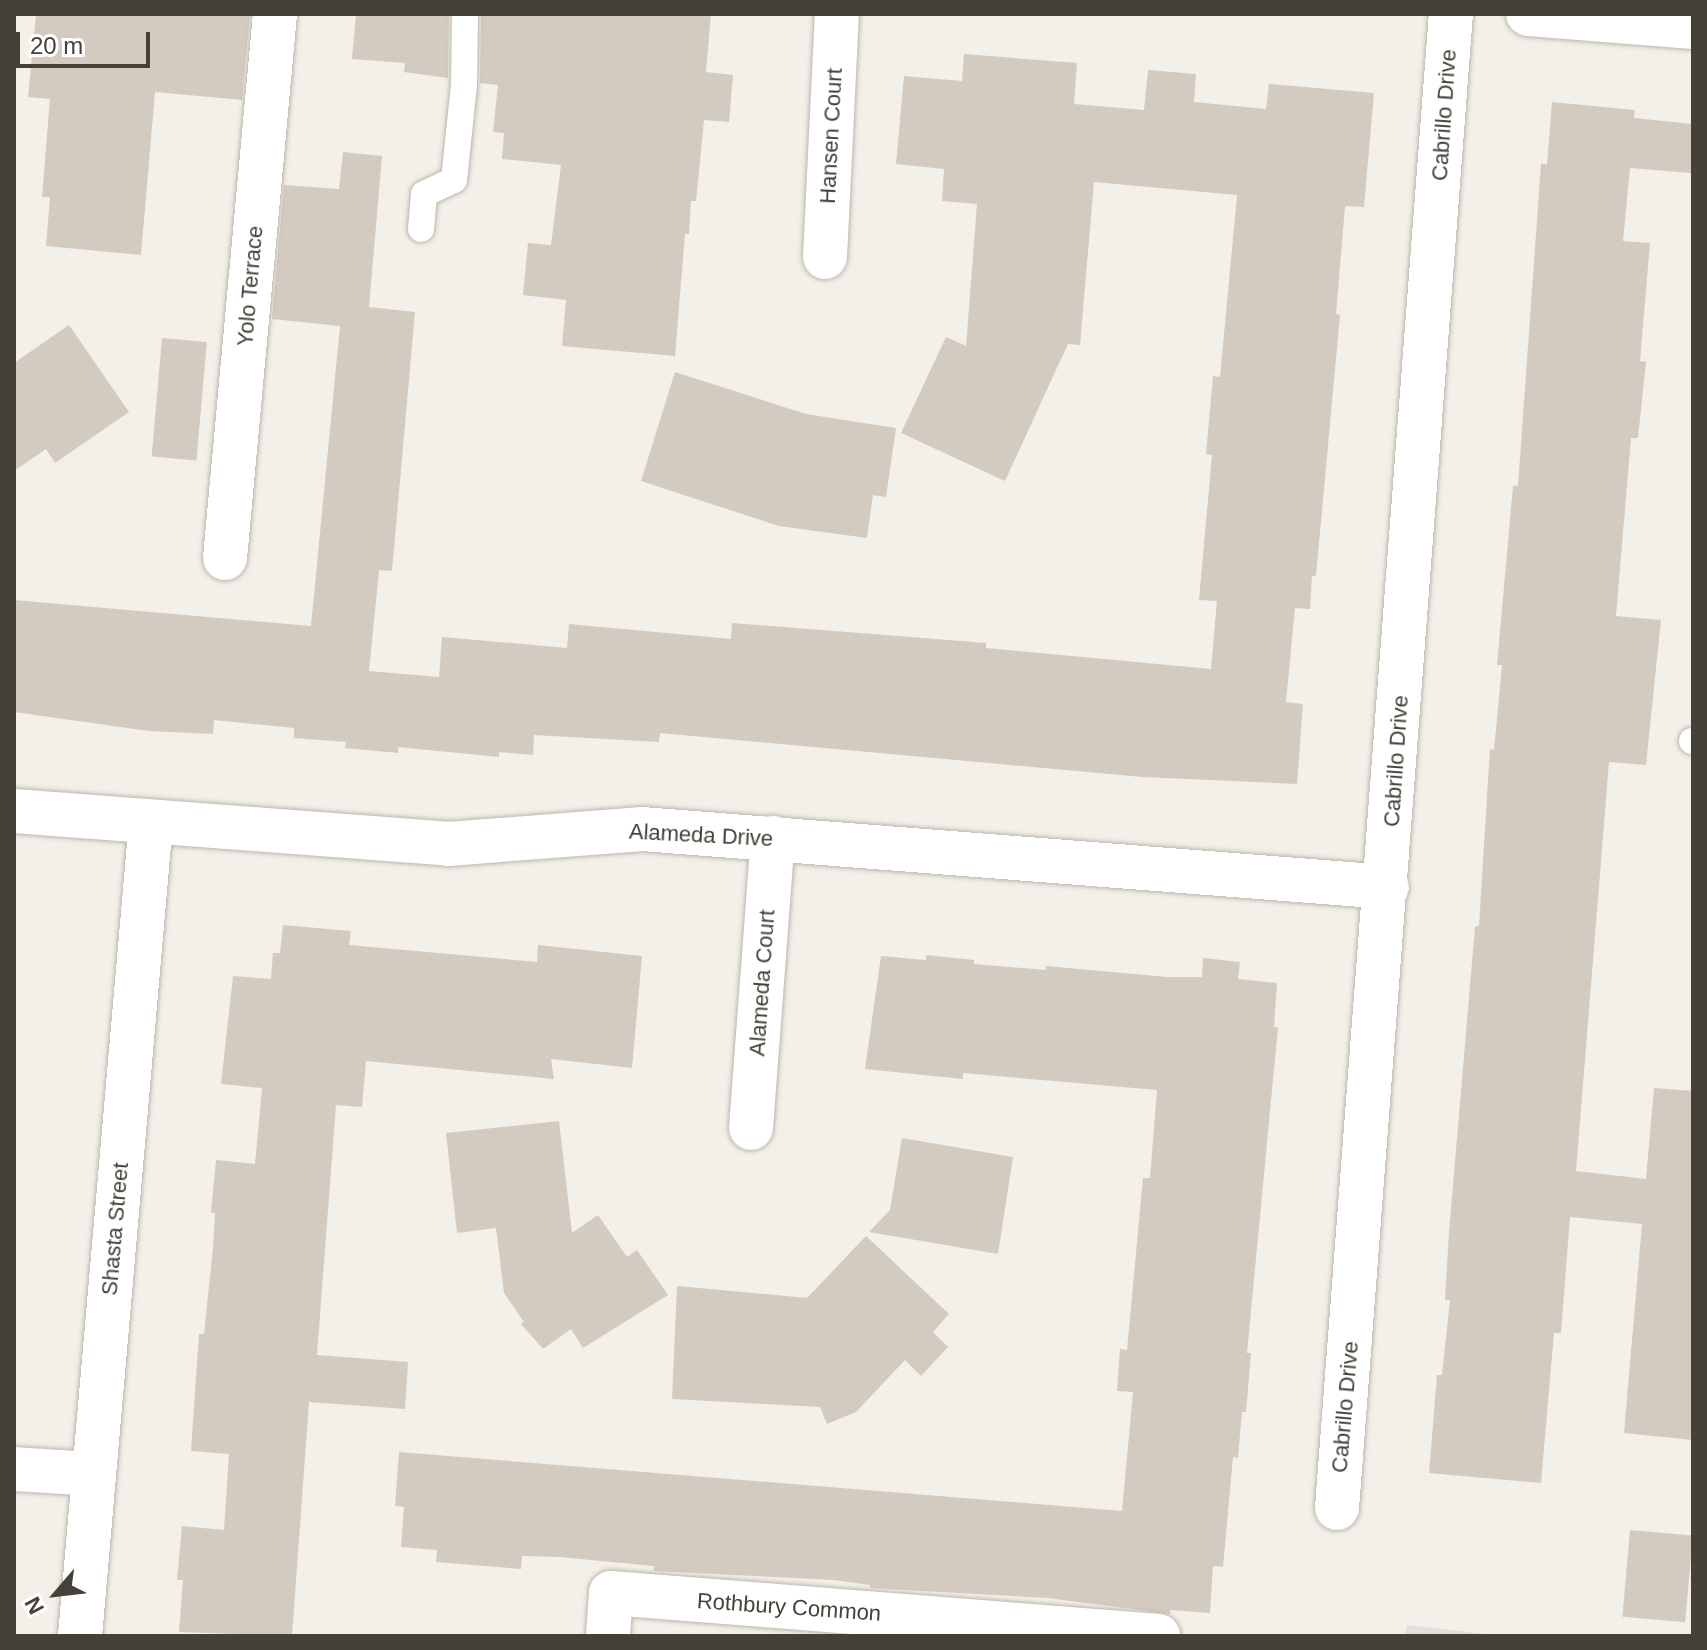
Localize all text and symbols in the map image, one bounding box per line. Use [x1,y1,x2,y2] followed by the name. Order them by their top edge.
[20,16,154,66] scale bar
[30,32,83,59] text: 20 m
[1426,48,1462,182] street label: Cabrillo Drive
[814,68,848,204] street label: Hansen Court
[232,224,268,348] street label: Yolo Terrace
[1378,694,1414,828] street label: Cabrillo Drive
[628,818,774,852] street label: Alameda Drive
[744,909,780,1057] street label: Alameda Court
[96,1161,134,1297] street label: Shasta Street
[1326,1340,1364,1474] street label: Cabrillo Drive
[16,1554,96,1634] north arrow
[696,1587,882,1627] street label: Rothbury Common
[20,1593,49,1618] text: N

